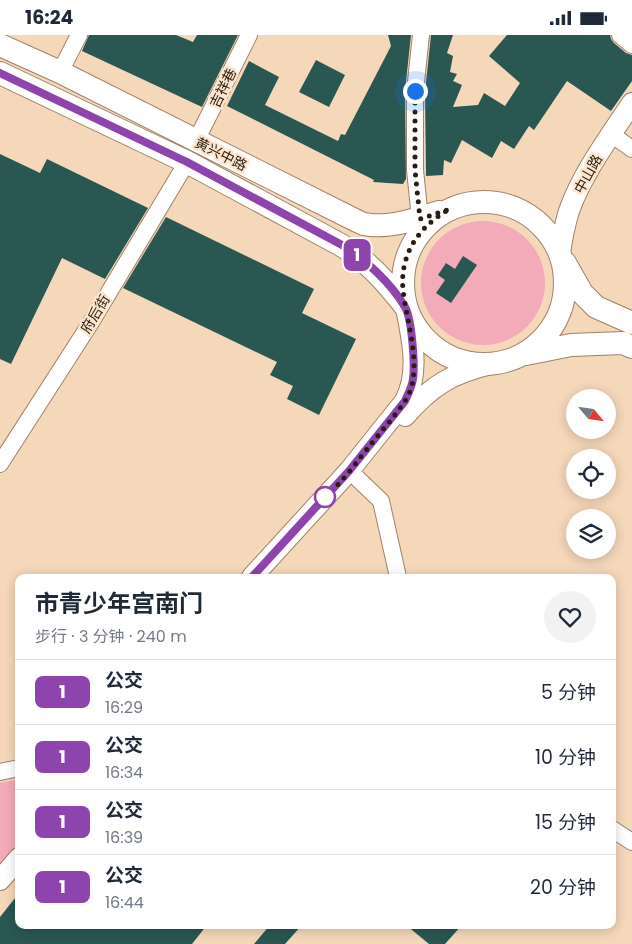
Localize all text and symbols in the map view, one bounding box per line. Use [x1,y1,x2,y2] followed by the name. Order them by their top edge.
[25,4,73,31] text: 16:24
[205,65,241,111] street label: 吉祥巷
[403,79,428,104] your location
[192,132,250,176] street label: 黄兴中路
[569,151,607,197] street label: 中山路
[341,239,373,271] line badge: 1
[354,242,360,267] text: 1
[76,291,114,337] street label: 府后街
[566,389,616,439] north arrow
[566,389,616,559] map controls
[566,449,616,499] button: locate
[314,486,336,508] unlabelled marker
[566,509,616,559] button: layers
[35,587,203,620] text: 市青少年宫南门
[544,591,596,643] button: heart
[35,625,187,648] text: 步行 · 3 分钟 · 240 m
[105,667,143,694] text: 公交
[59,679,66,704] text: 1
[541,679,596,706] text: 5 分钟
[105,696,143,719] text: 16:29
[105,732,143,759] text: 公交
[59,744,66,769] text: 1
[535,744,596,771] text: 10 分钟
[105,761,143,784] text: 16:34
[105,797,143,824] text: 公交
[59,809,66,834] text: 1
[535,809,596,836] text: 15 分钟
[105,826,143,849] text: 16:39
[105,862,143,889] text: 公交
[59,874,66,899] text: 1
[530,874,596,901] text: 20 分钟
[105,891,144,914] text: 16:44

